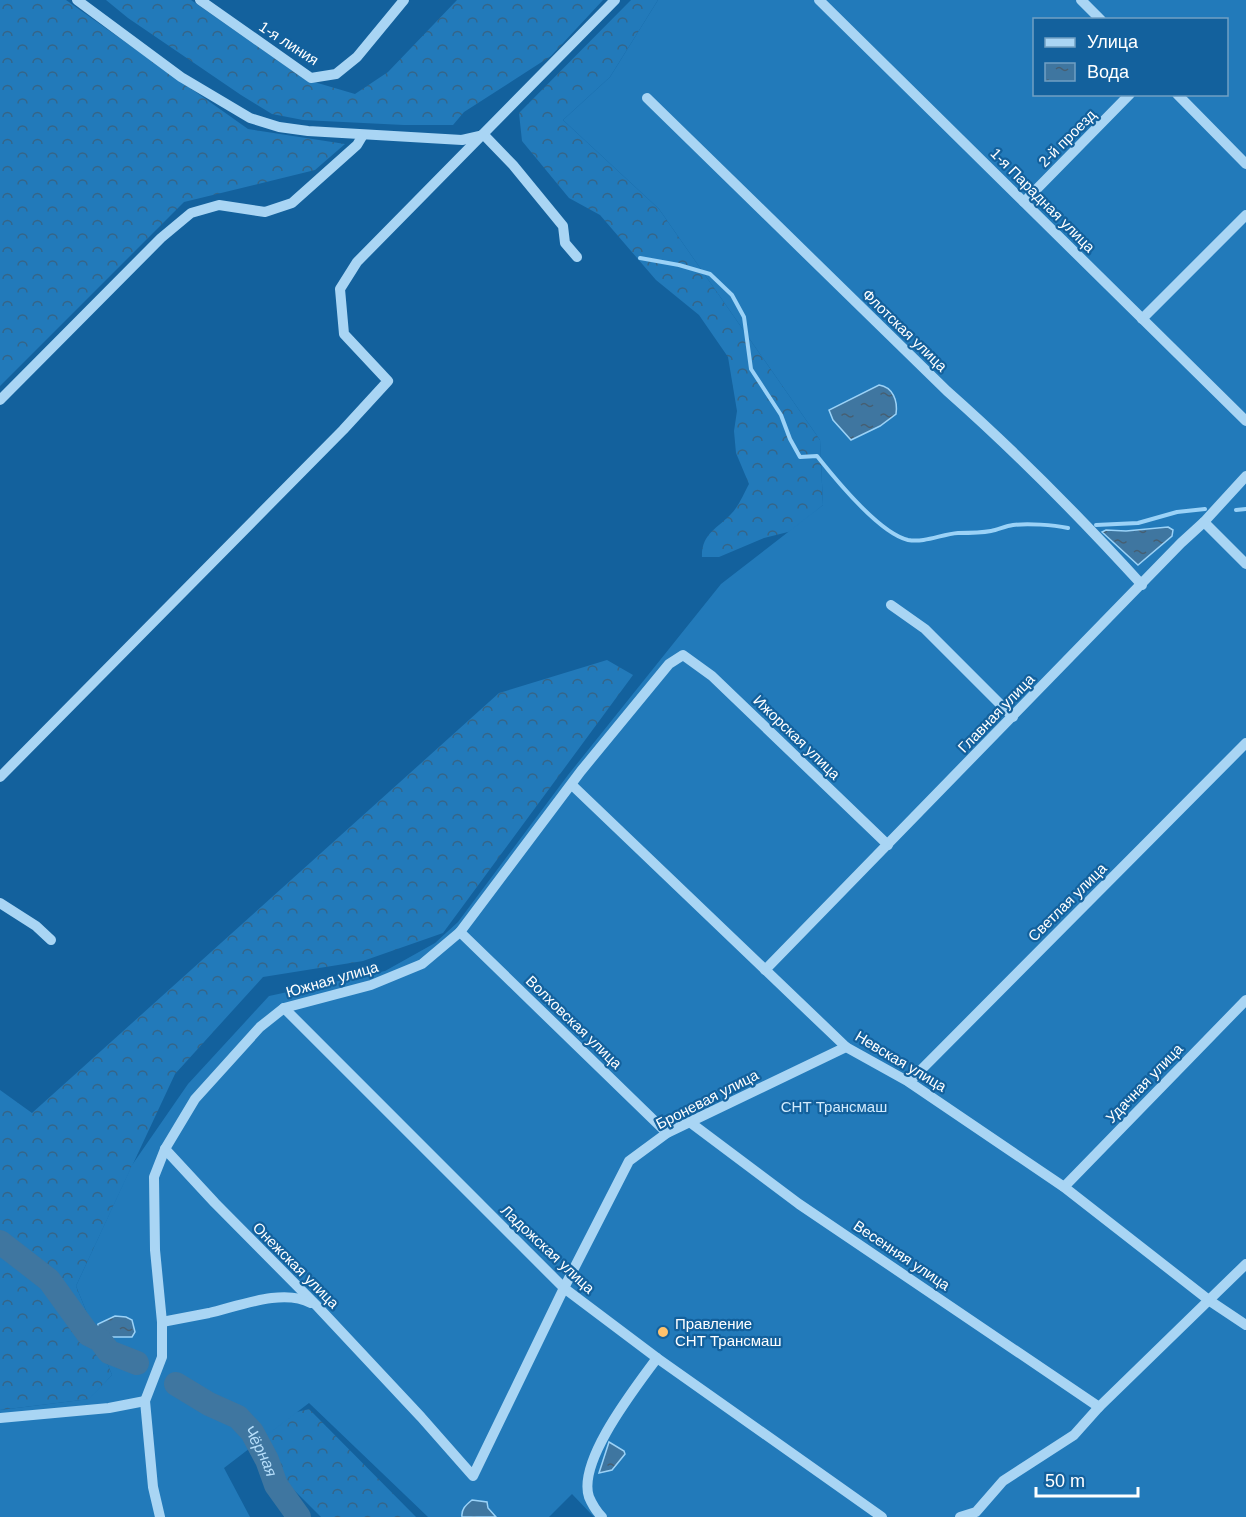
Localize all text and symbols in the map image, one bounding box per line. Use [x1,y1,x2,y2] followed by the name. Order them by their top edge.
[256,17,322,69] street label: 1-я линия
[1033,18,1228,96] legend
[1087,32,1139,52] text: Улица
[1087,62,1130,82] text: Вода
[1035,106,1099,170] street label: 2-й проезд
[987,144,1099,256] street label: 1-я Парадная улица
[859,285,951,375] street label: Флотская улица
[954,670,1038,756] street label: Главная улица
[750,691,844,783] street label: Ижорская улица
[1024,859,1110,945] street label: Светлая улица
[284,958,381,1000] street label: Южная улица
[523,972,626,1073] street label: Волховская улица
[852,1027,950,1095] street label: Невская улица
[1102,1040,1186,1126] street label: Удачная улица
[653,1066,762,1132] street label: Броневая улица
[781,1098,887,1115] park label: СНТ Трансмаш
[498,1201,599,1297] street label: Ладожская улица
[851,1217,954,1294] street label: Весенняя улица
[250,1219,343,1312] street label: Онежская улица
[675,1315,781,1349] place label: Правление СНТ Трансмаш
[656,1325,670,1339] marker: Правление СНТ Трансмаш
[241,1422,281,1479] water label: Чёрная
[1036,1460,1138,1498] scale bar
[1045,1471,1085,1491] text: 50 m

